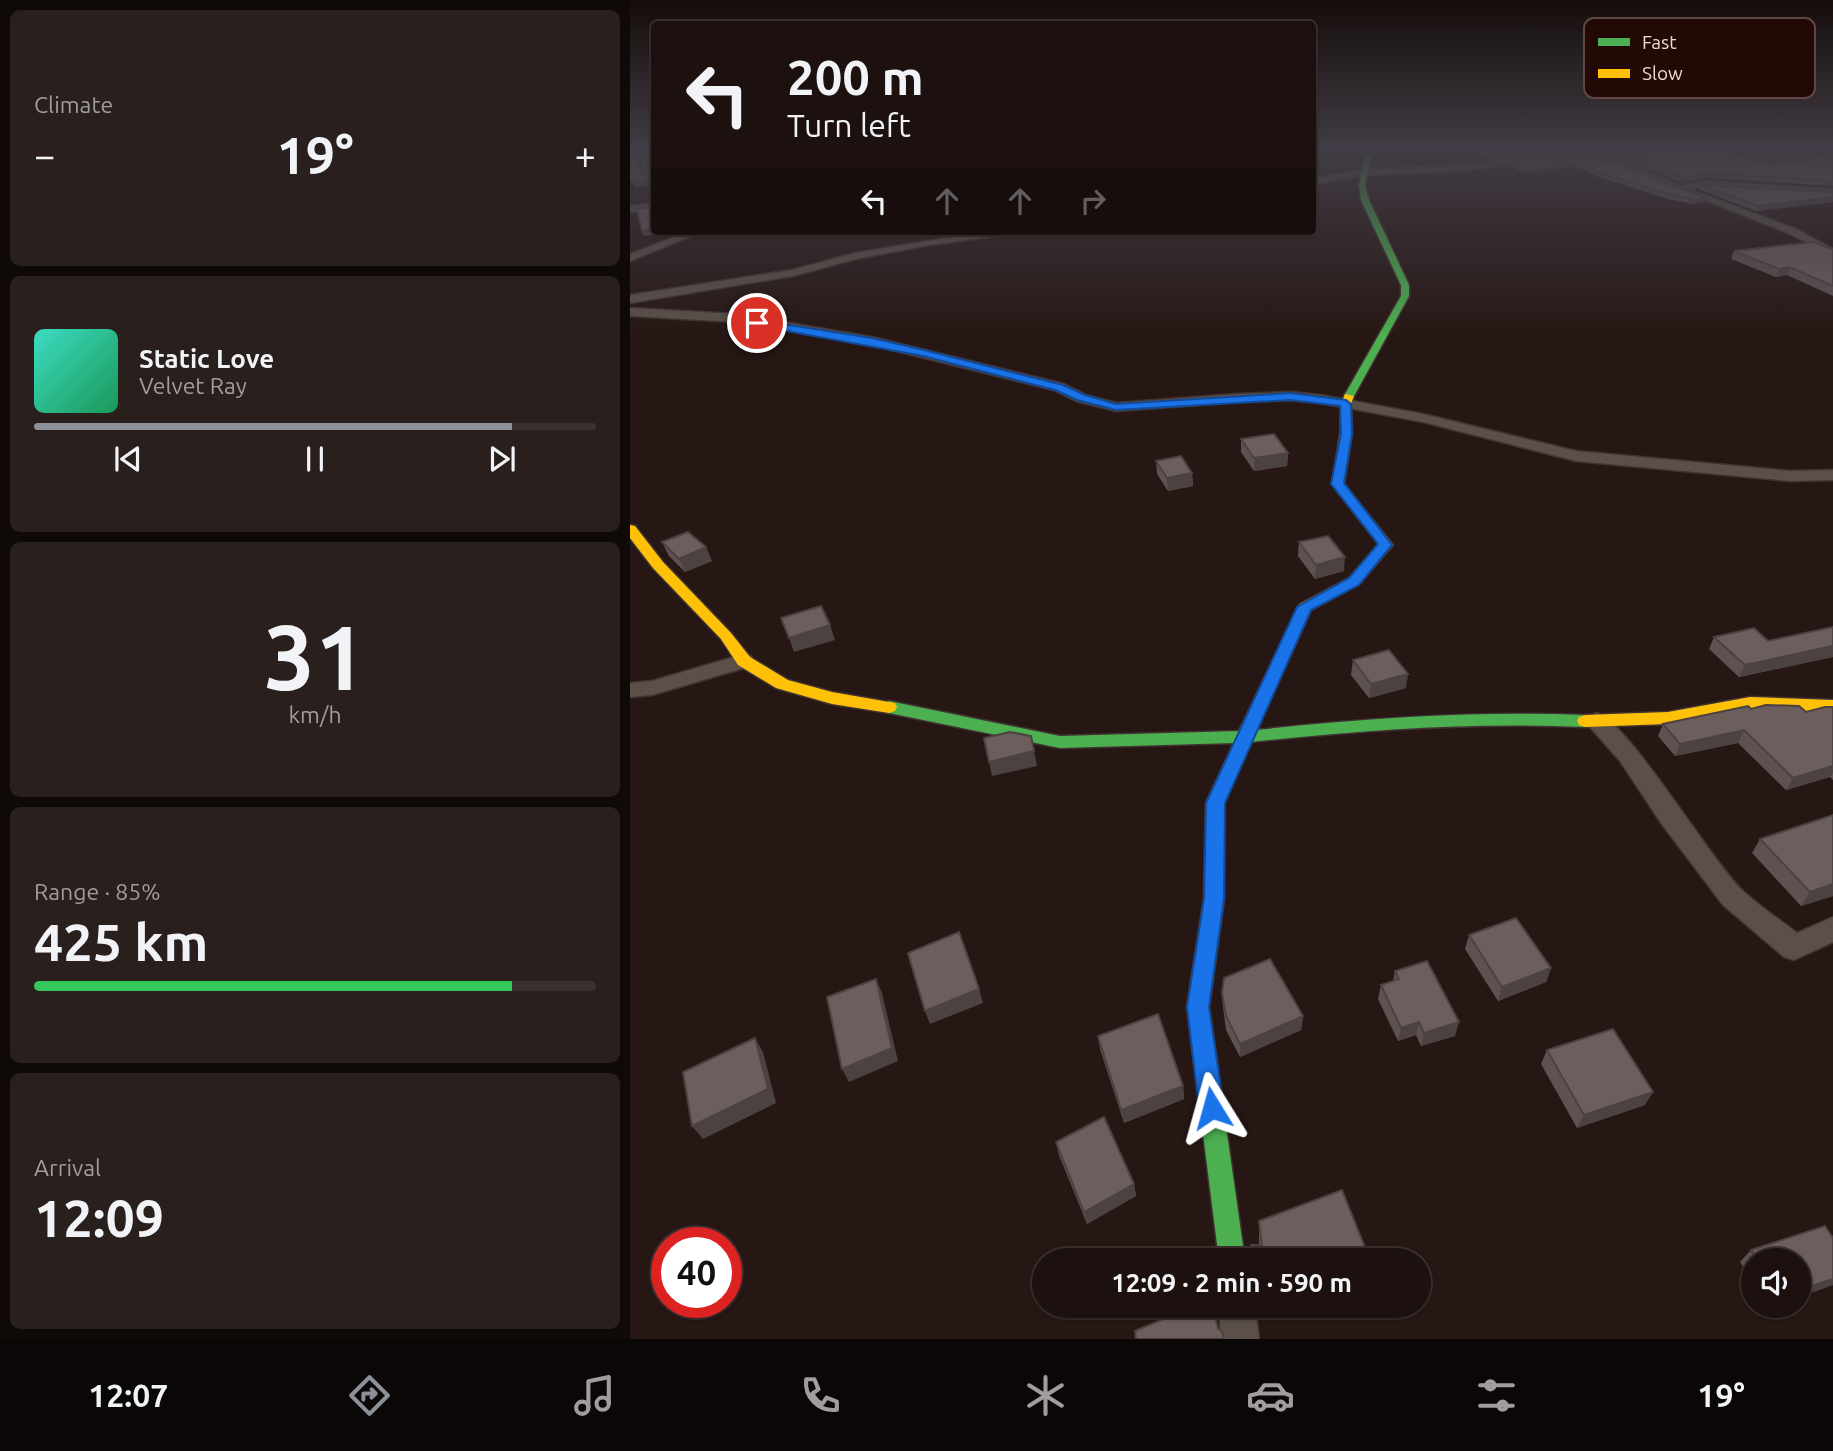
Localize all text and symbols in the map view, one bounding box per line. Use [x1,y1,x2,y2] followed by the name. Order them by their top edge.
[1584,18,1815,98] legend
[1642,31,1677,53] text: Fast
[672,49,763,140] icon: left
[787,49,924,104] text: 200 m
[1642,62,1683,84] text: Slow
[34,92,113,117] text: Climate
[787,107,911,143] text: Turn left
[276,126,354,184] text: 19°
[34,134,55,176] text: −
[575,134,596,176] text: +
[855,182,893,220] icon: left
[928,182,966,220] icon: ahead
[1001,182,1039,220] icon: ahead
[1074,182,1112,220] icon: right
[727,293,787,353] pin
[738,304,776,342] icon: arrive
[139,344,274,373] text: Static Love
[139,373,247,398] text: Velvet Ray
[109,440,147,478] icon: previous
[296,440,334,478] icon: pause
[483,440,521,478] icon: next
[264,605,366,707] text: 31
[288,702,342,727] text: km/h
[34,879,161,904] text: Range · 85%
[34,913,208,971] text: 425 km
[1175,1071,1249,1145] position arrow
[34,1155,101,1180] text: Arrival
[34,1189,164,1247] text: 12:09
[651,1227,742,1318] speed limit sign: 40
[1741,1248,1811,1318] map controls
[1741,1248,1811,1318] button: sound
[1111,1268,1352,1297] text: 12:09 · 2 min · 590 m
[345,1371,394,1420] icon: directions
[570,1371,619,1420] icon: music
[796,1371,845,1420] icon: phone
[1021,1371,1070,1420] icon: climate
[1246,1371,1295,1420] icon: car
[1472,1371,1521,1420] icon: filters
[88,1377,168,1413] text: 12:07
[1697,1377,1745,1413] text: 19°

